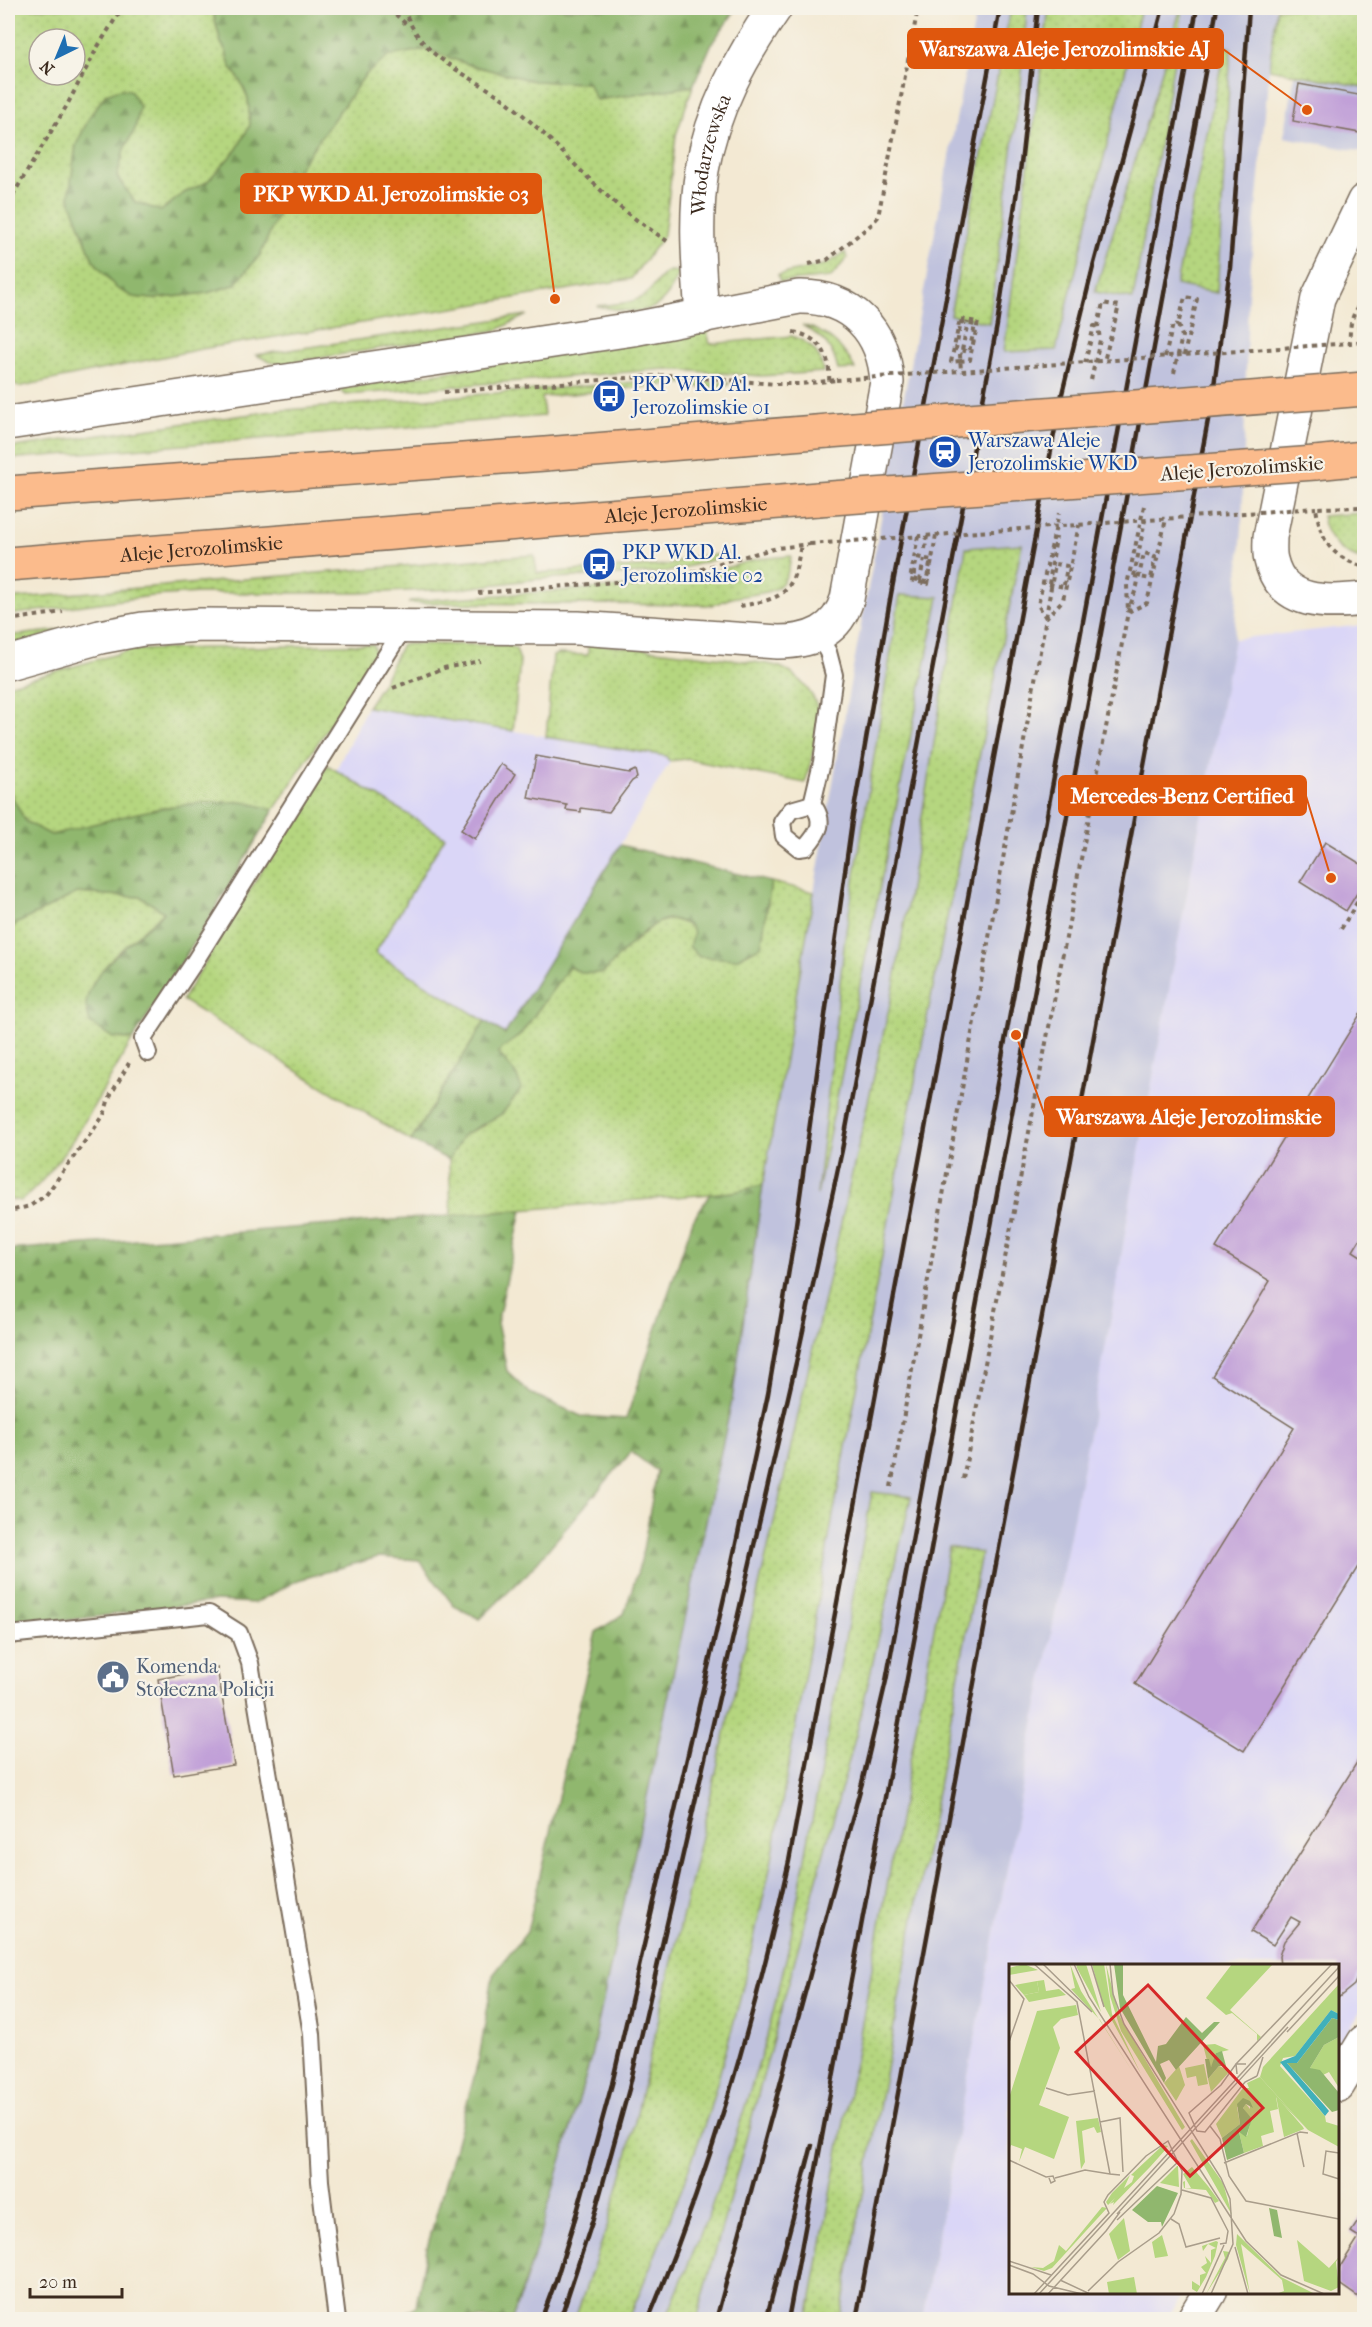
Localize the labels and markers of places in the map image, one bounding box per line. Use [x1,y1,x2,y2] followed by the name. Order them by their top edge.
[908,29,1223,68] callout: Warszawa Aleje Jerozolimskie AJ
[241,174,541,213] callout: PKP WKD Al. Jerozolimskie 03
[630,373,770,419] place label: PKP WKD Al. Jerozolimskie 01
[591,378,627,414] bus stop icon: PKP WKD Al. Jerozolimskie 01
[966,429,1137,475] place label: Warszawa Aleje Jerozolimskie WKD
[927,434,963,470] station icon: Warszawa Aleje Jerozolimskie WKD
[620,541,763,587] place label: PKP WKD Al. Jerozolimskie 02
[581,546,617,582] bus stop icon: PKP WKD Al. Jerozolimskie 02
[1059,776,1306,815] callout: Mercedes-Benz Certified
[1045,1097,1334,1136] callout: Warszawa Aleje Jerozolimskie
[136,1655,274,1701] place label: Komenda Stołeczna Policji
[95,1659,131,1695] public building icon: Komenda Stołeczna Policji

